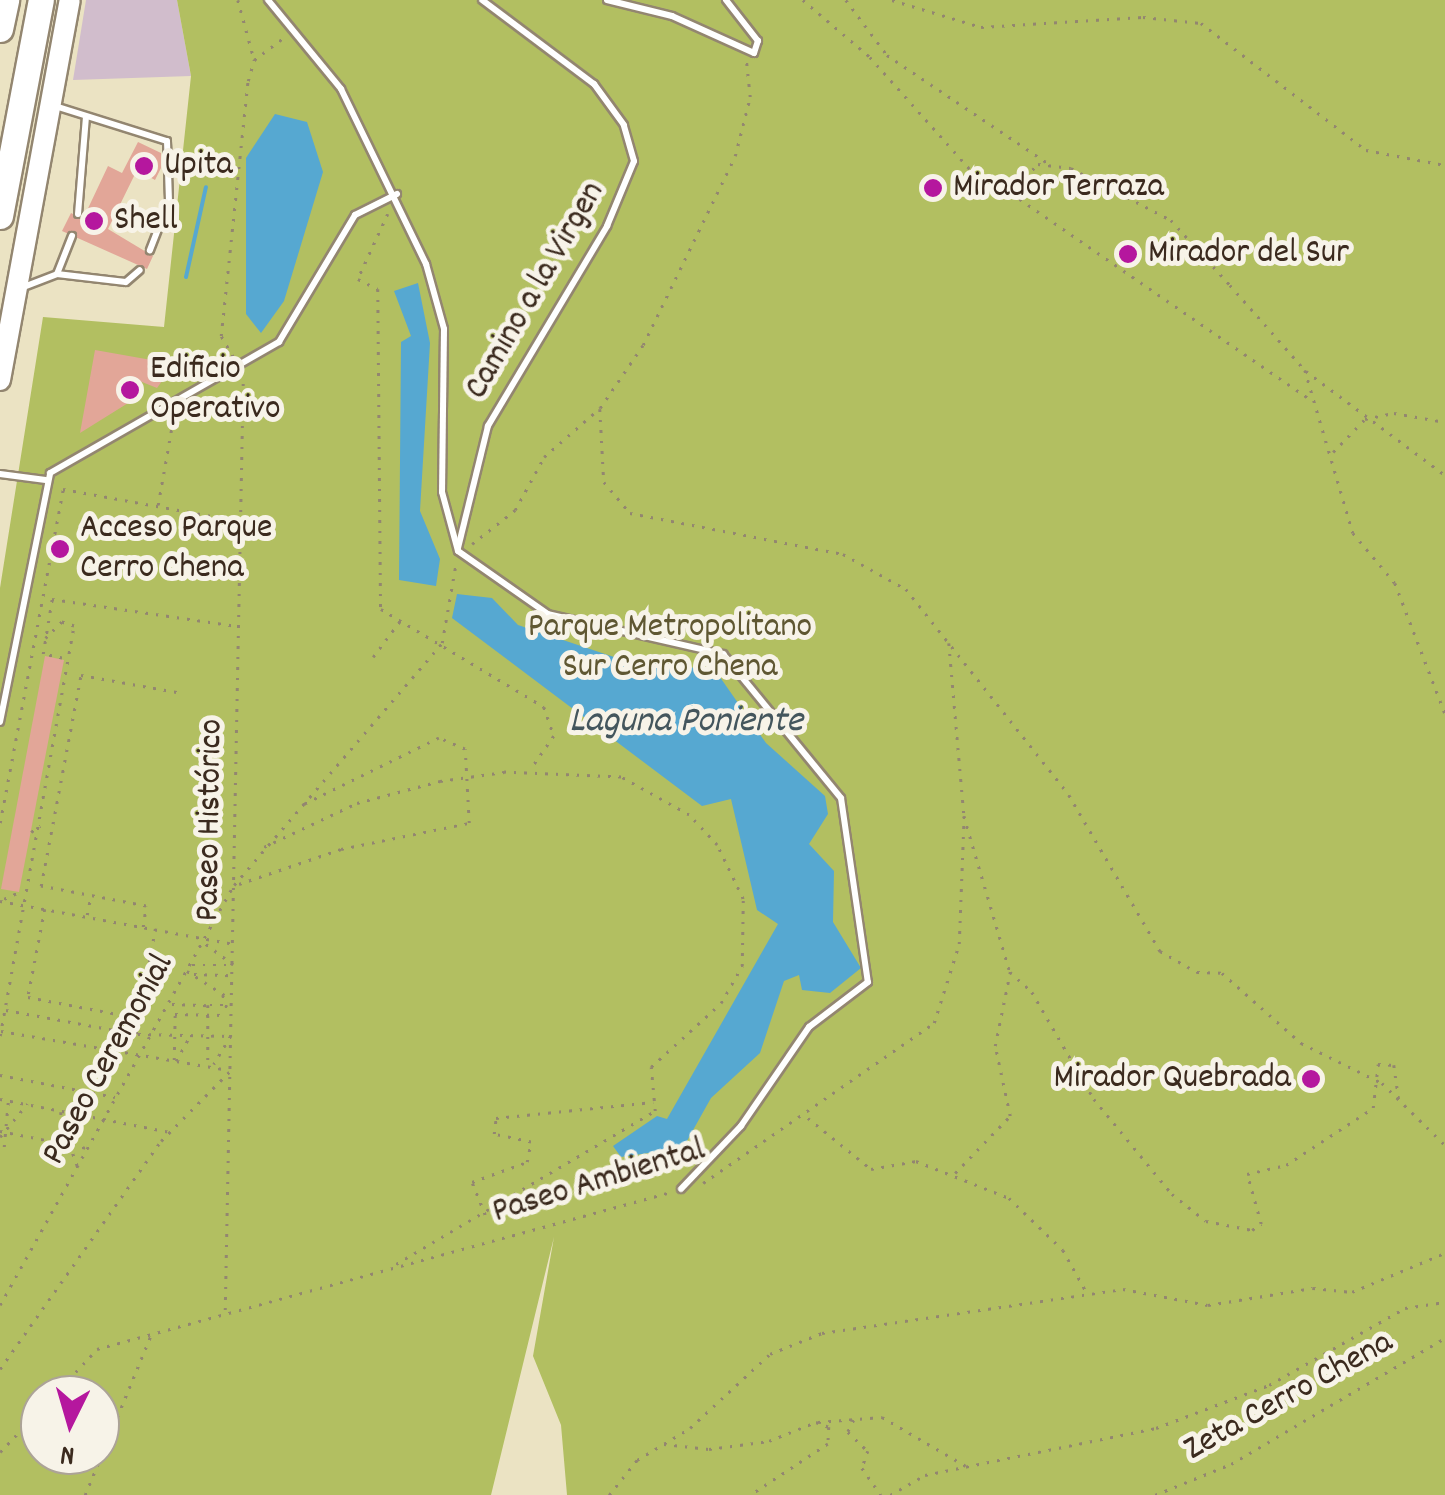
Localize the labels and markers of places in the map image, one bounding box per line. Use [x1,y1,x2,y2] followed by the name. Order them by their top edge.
[164,145,233,187] place label: Upita
[133,155,155,177] marker: Upita
[953,167,1164,209] place label: Mirador Terraza
[922,177,944,199] marker: Mirador Terraza
[114,200,178,242] place label: Shell
[83,210,105,232] marker: Shell
[1148,233,1349,275] place label: Mirador del Sur
[1117,243,1139,265] marker: Mirador del Sur
[150,349,281,431] place label: Edificio Operativo
[119,379,141,401] marker: Edificio Operativo
[80,508,272,590] place label: Acceso Parque Cerro Chena
[49,538,71,560] marker: Acceso Parque Cerro Chena
[1053,1058,1291,1100] place label: Mirador Quebrada
[1300,1068,1322,1090] marker: Mirador Quebrada

